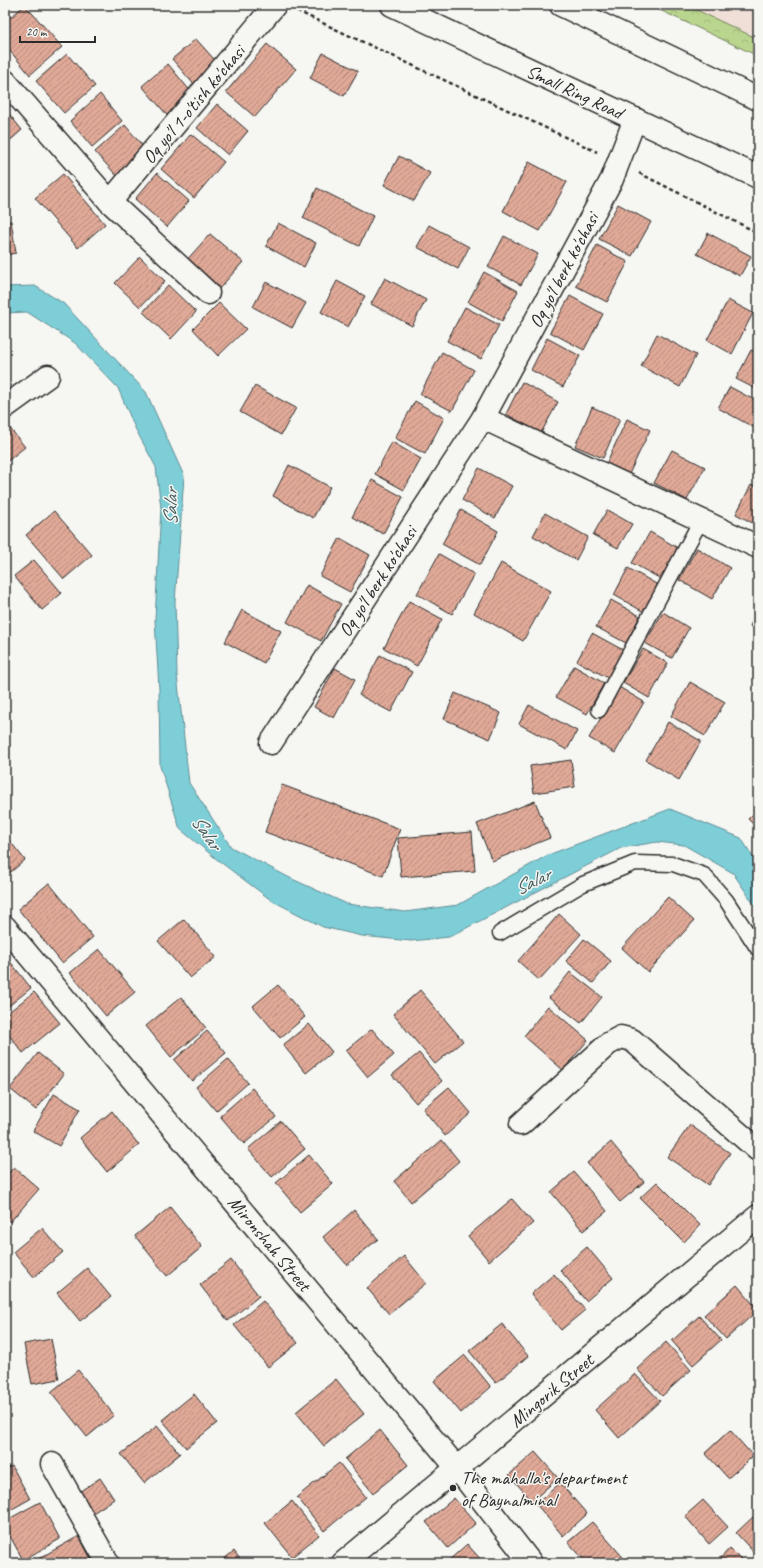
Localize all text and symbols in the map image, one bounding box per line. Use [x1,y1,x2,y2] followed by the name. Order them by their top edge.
[20,18,95,44] scale bar
[26,24,48,40] text: 20 m
[137,39,252,169] street label: Oq yo'l 1-o'tish ko'chasi
[522,59,629,126] street label: Small Ring Road
[523,207,605,332] street label: Oq yo'l berk ko'chasi
[158,486,183,526] water label: Salar
[333,520,424,641] street label: Oq yo'l berk ko'chasi
[186,810,229,857] water label: Salar
[510,861,557,901] water label: Salar
[222,1191,317,1297] street label: Mironshah Street
[505,1348,600,1433] street label: Mingorik Street
[461,1466,628,1512] place label: The mahalla's department of Baynalminal
[448,1483,458,1493] marker: The mahalla's department of Baynalminal

